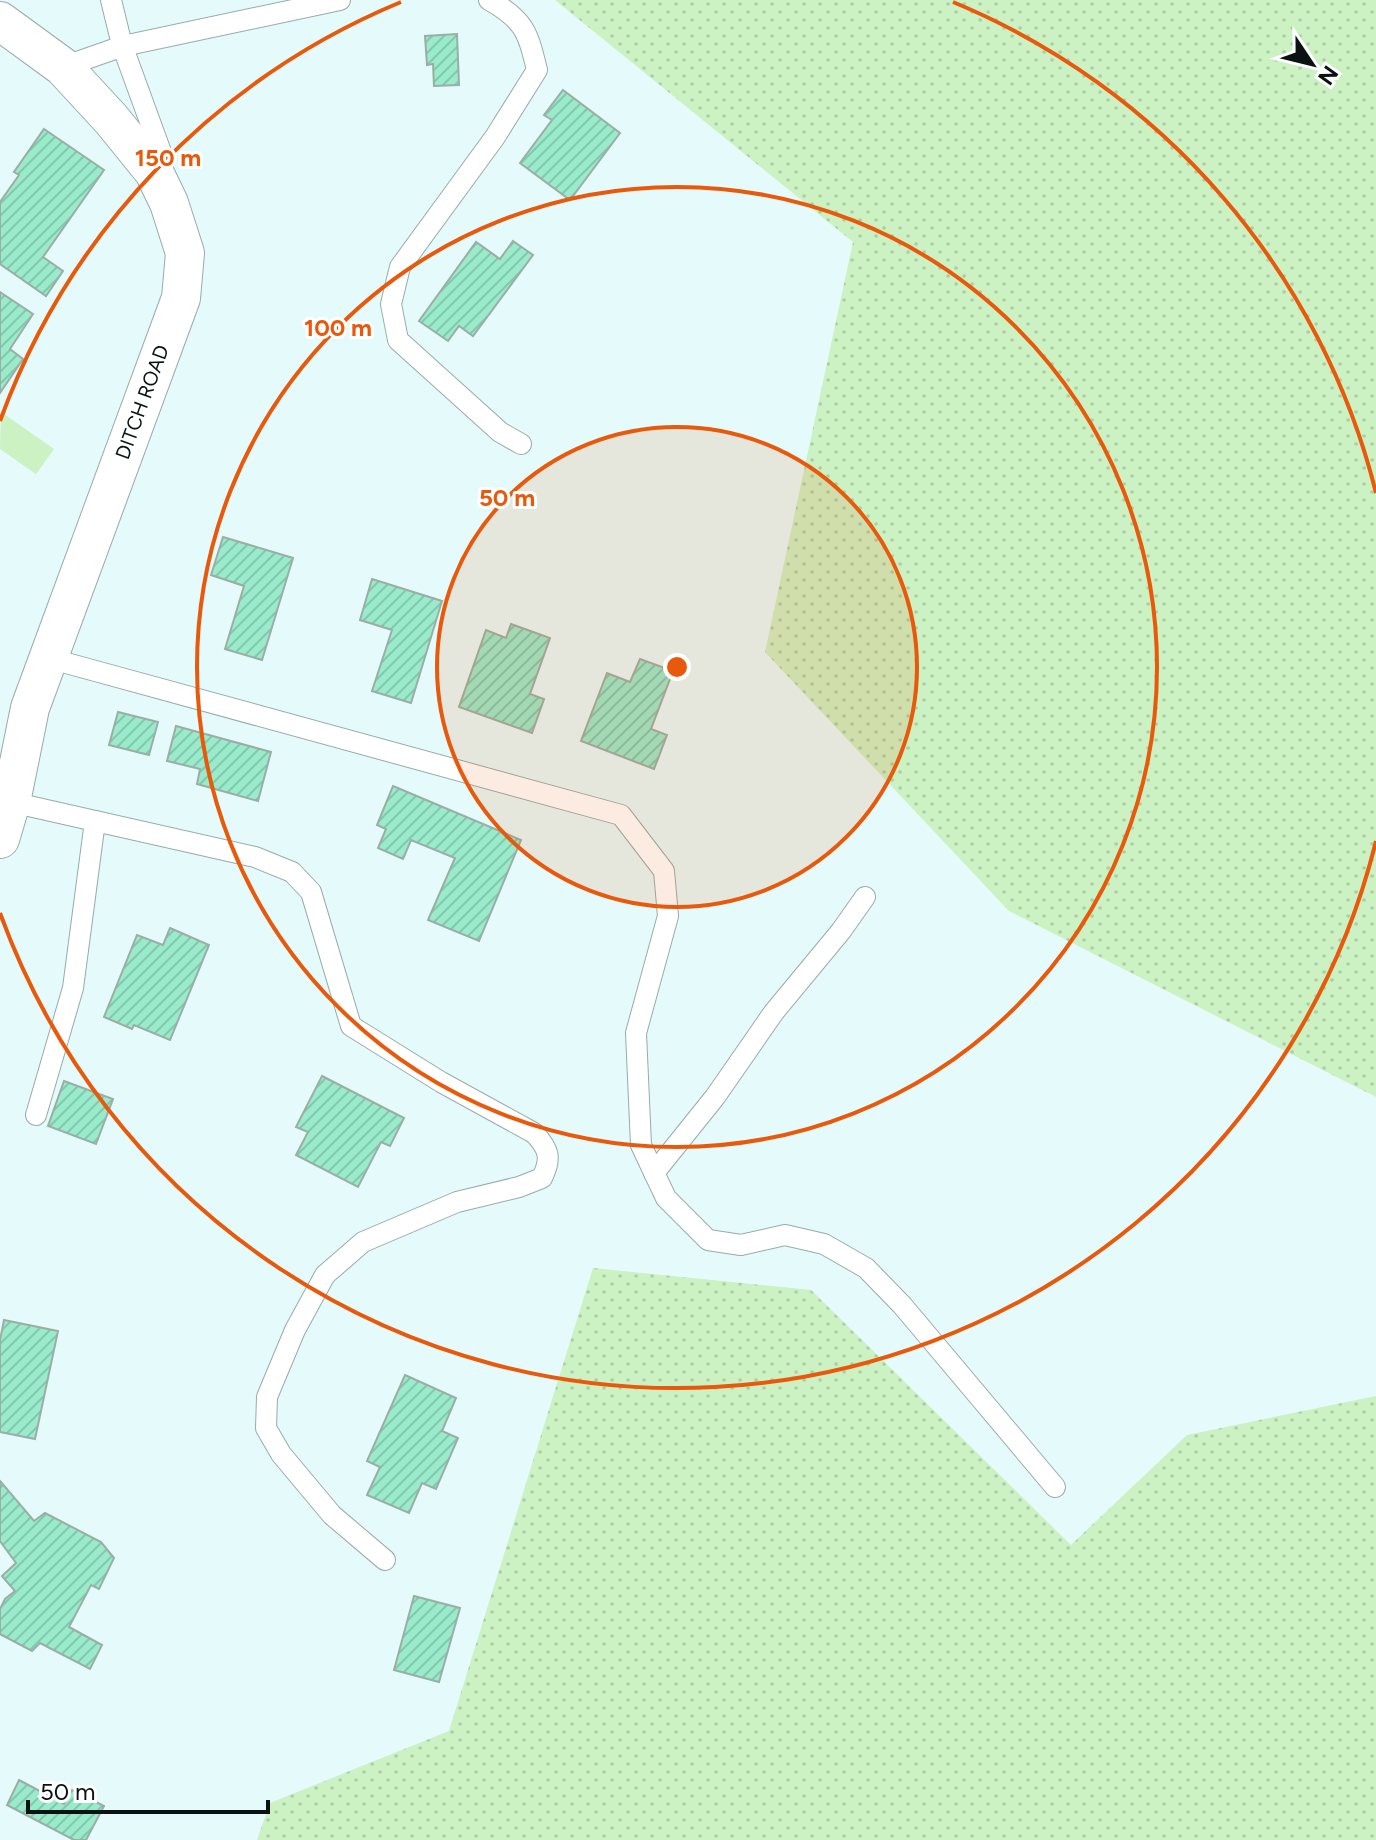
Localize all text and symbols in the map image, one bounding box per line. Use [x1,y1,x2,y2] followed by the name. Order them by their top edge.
[1272,24,1352,104] north arrow
[1312,60,1344,90] text: N
[135,143,201,172] text: 150 m
[304,313,372,342] text: 100 m
[110,342,174,462] street label: DITCH ROAD
[479,483,535,512] text: 50 m
[663,653,691,681] centre of rings
[28,1764,268,1814] scale bar
[40,1777,96,1806] text: 50 m

